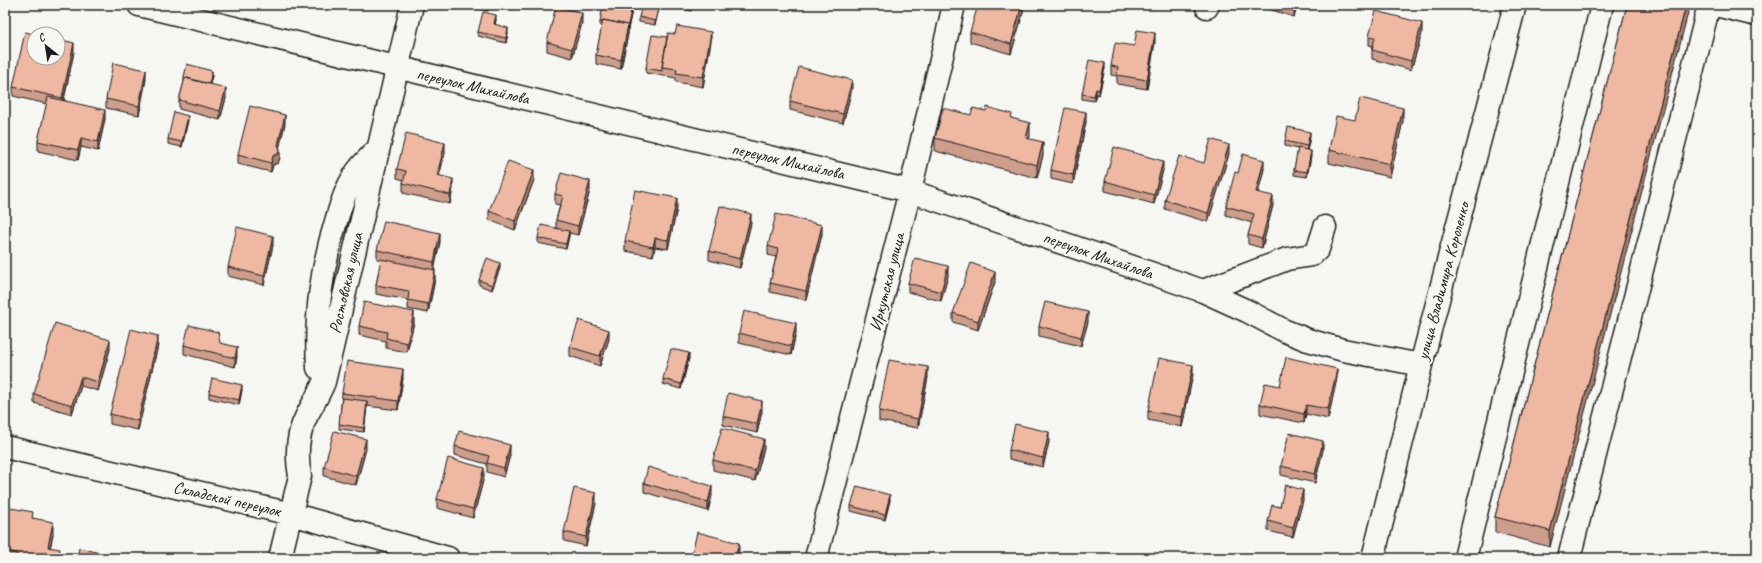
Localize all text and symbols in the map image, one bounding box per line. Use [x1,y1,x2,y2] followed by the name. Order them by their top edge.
[26,26,66,66] north arrow
[35,29,48,45] text: С
[415,63,532,109] street label: переулок Михайлова
[730,138,847,184] street label: переулок Михайлова
[1412,198,1475,363] street label: улица Владимира Короленко
[1040,226,1157,284] street label: переулок Михайлова
[324,229,368,335] street label: Ростовская улица
[865,229,910,333] street label: Иркутская улица
[171,476,284,522] street label: Складской переулок

